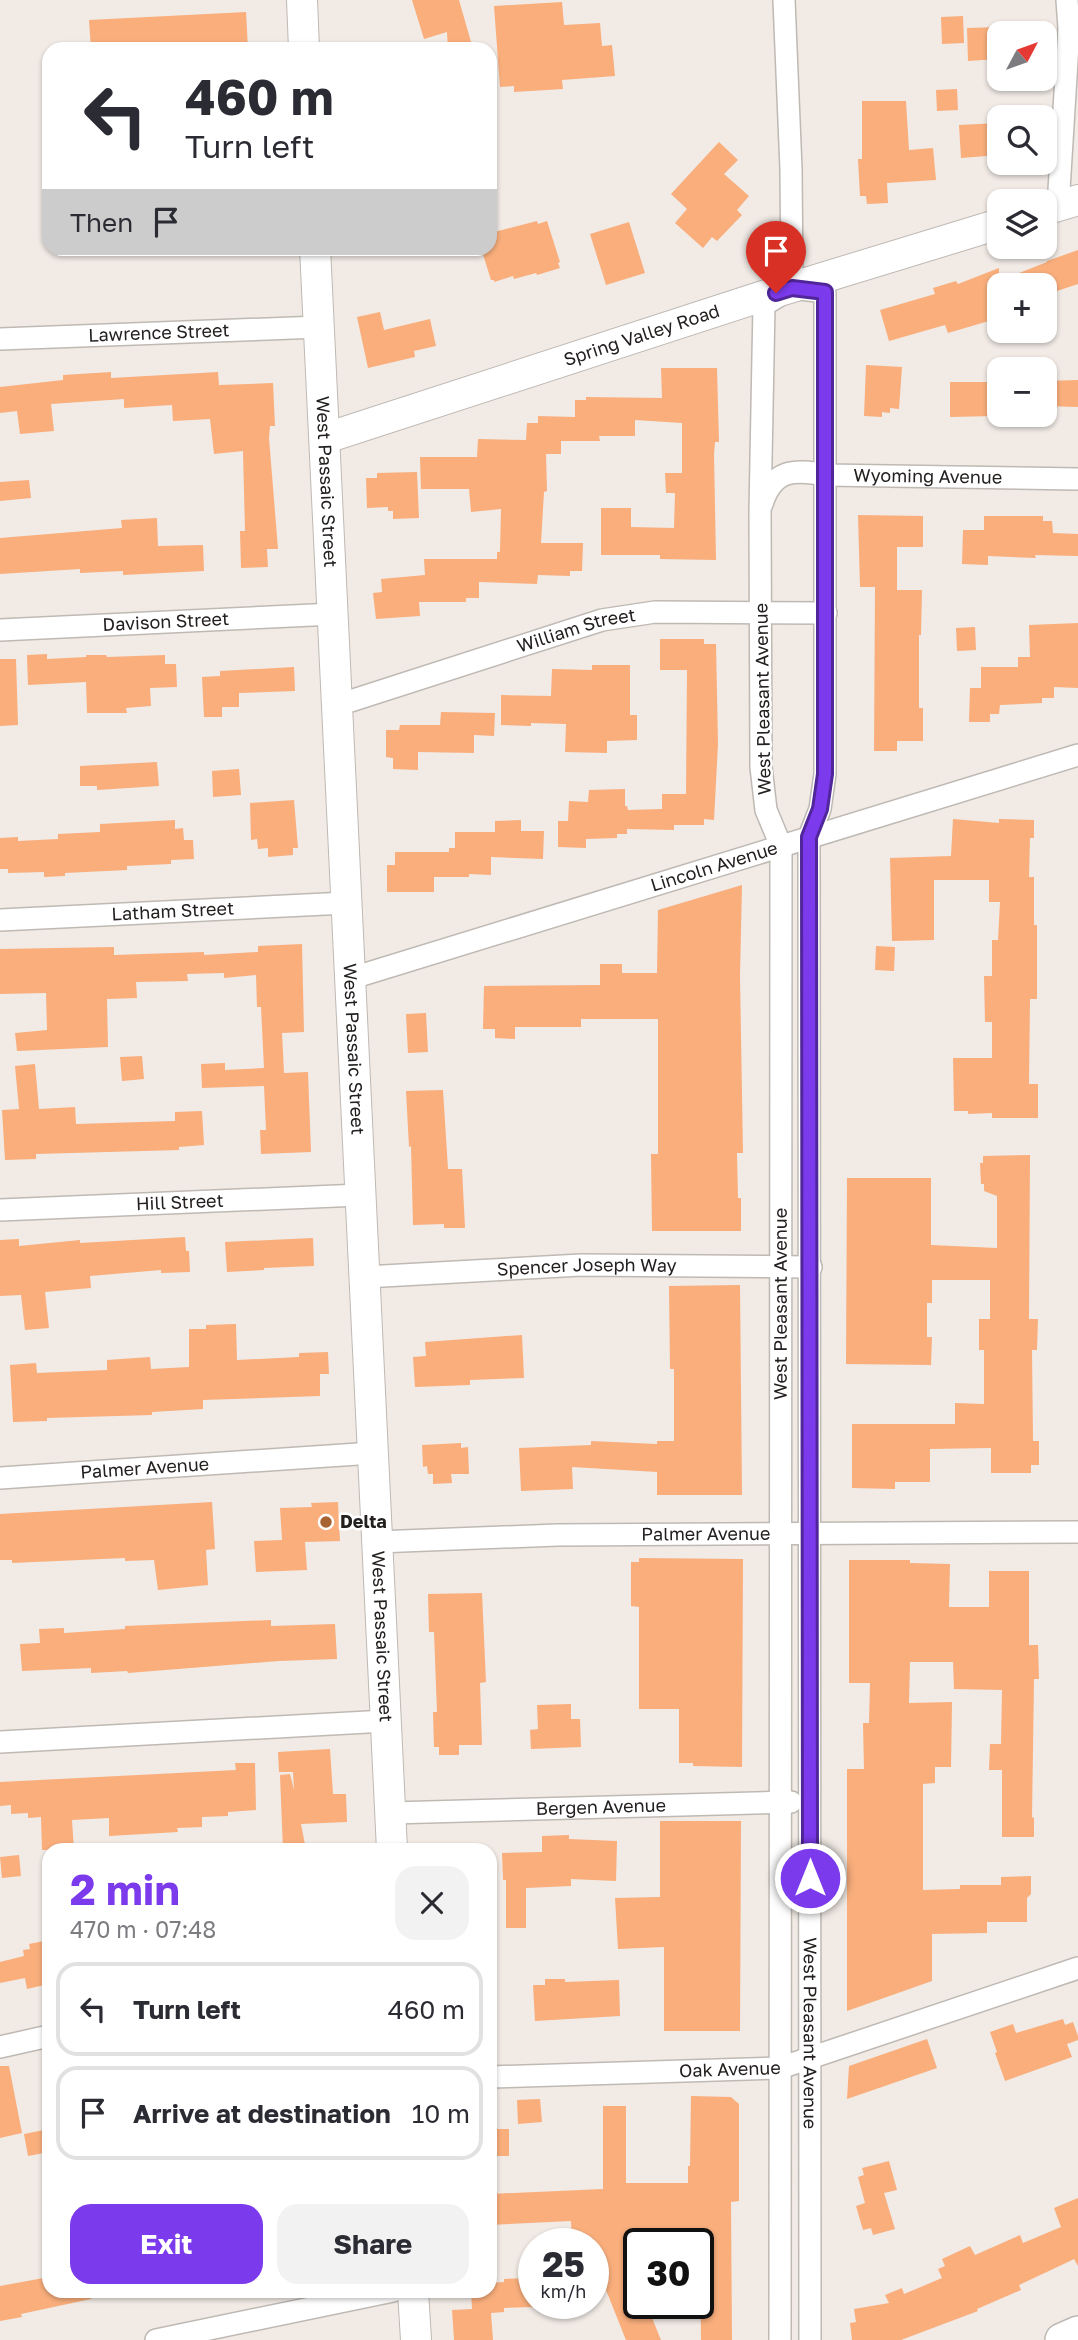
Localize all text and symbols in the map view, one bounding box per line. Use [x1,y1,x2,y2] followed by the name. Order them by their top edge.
[987,21,1057,91] north arrow
[987,21,1057,427] map controls
[185,67,334,126] text: 460 m
[70,70,161,161] icon: left
[987,105,1057,175] button: search
[185,127,314,165] text: Turn left
[987,189,1057,259] button: layers
[147,203,185,241] icon: arrive
[70,207,133,238] text: Then
[746,221,806,293] pin
[757,232,795,270] icon: arrive
[987,273,1057,343] button: +
[561,299,722,370] street label: Spring Valley Road
[88,318,230,346] street label: Lawrence Street
[987,357,1057,427] button: −
[312,395,342,568] street label: West Passaic Street
[853,463,1002,488] street label: Wyoming Avenue
[514,603,637,657] street label: William Street
[749,603,775,795] street label: West Pleasant Avenue
[102,607,230,635] street label: Davison Street
[648,836,780,896] street label: Lincoln Avenue
[111,897,235,925] street label: Latham Street
[339,963,370,1135] street label: West Passaic Street
[135,1189,224,1214] street label: Hill Street
[769,1208,791,1400] street label: West Pleasant Avenue
[496,1253,677,1280] street label: Spencer Joseph Way
[79,1452,210,1483] street label: Palmer Avenue
[340,1510,387,1532] place label: Delta
[318,1514,334,1530] marker: Delta
[641,1522,770,1545] street label: Palmer Avenue
[368,1550,398,1723] street label: West Passaic Street
[536,1793,666,1819] street label: Bergen Avenue
[773,1841,847,1915] position arrow
[70,1864,180,1914] text: 2 min
[395,1866,469,1940] button: close
[70,1915,216,1943] text: 470 m · 07:48
[800,1937,822,2129] street label: West Pleasant Avenue
[74,1990,112,2028] icon: left
[133,1994,241,2025] text: Turn left
[388,1994,465,2025] text: 460 m
[679,2056,781,2081] street label: Oak Avenue
[74,2094,112,2132] icon: arrive
[133,2098,391,2129] text: Arrive at destination
[412,2098,470,2129] text: 10 m
[70,2204,263,2284] button: Exit
[277,2204,469,2284] button: Share
[623,2228,714,2319] speed limit sign: 30
[542,2243,585,2285] text: 25
[541,2280,586,2302] text: km/h

